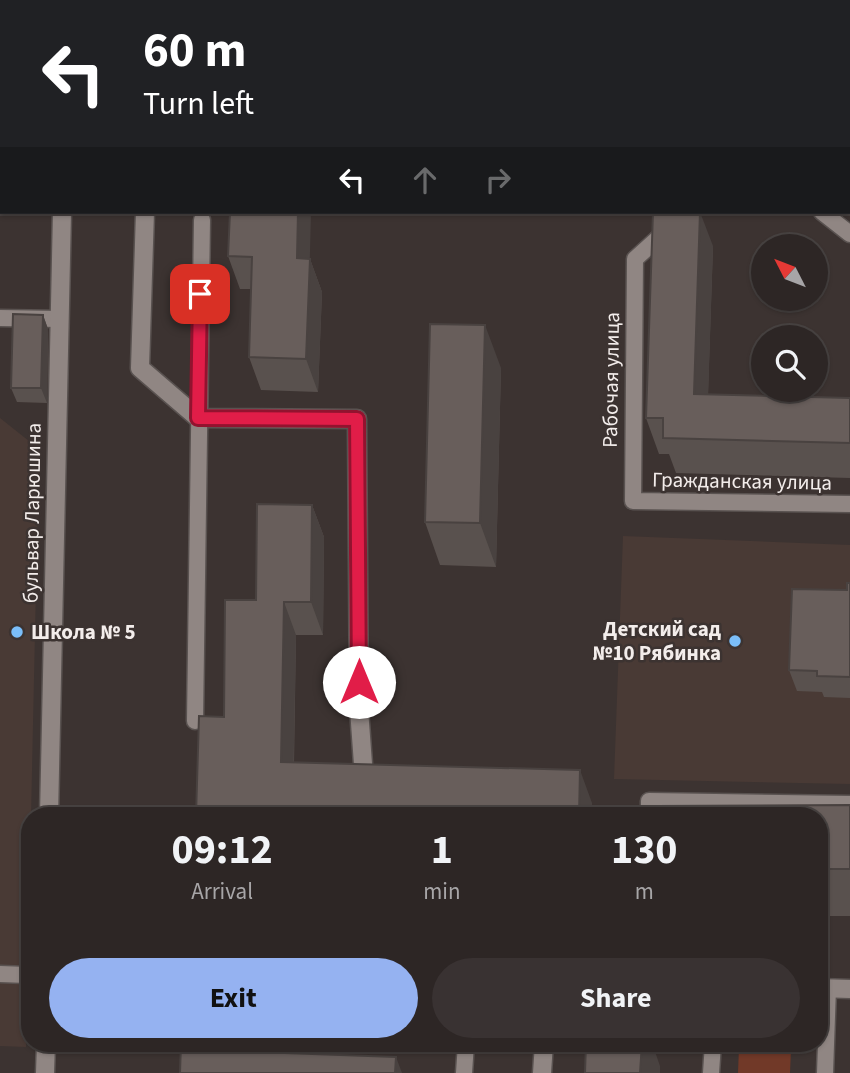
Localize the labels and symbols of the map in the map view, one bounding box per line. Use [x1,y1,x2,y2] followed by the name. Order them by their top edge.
[751,234,828,312] north arrow
[170,264,230,324] pin
[595,312,627,448] street label: Рабочая улица
[15,423,49,603] street label: бульвар Ларюшина
[652,464,832,498] street label: Гражданская улица
[592,614,722,668] place label: Детский сад №10 Рябинка
[31,617,136,647] place label: Школа № 5
[9,624,25,640] marker: Школа № 5
[727,633,743,649] marker: Детский сад №10 Рябинка
[322,645,396,719] position arrow

